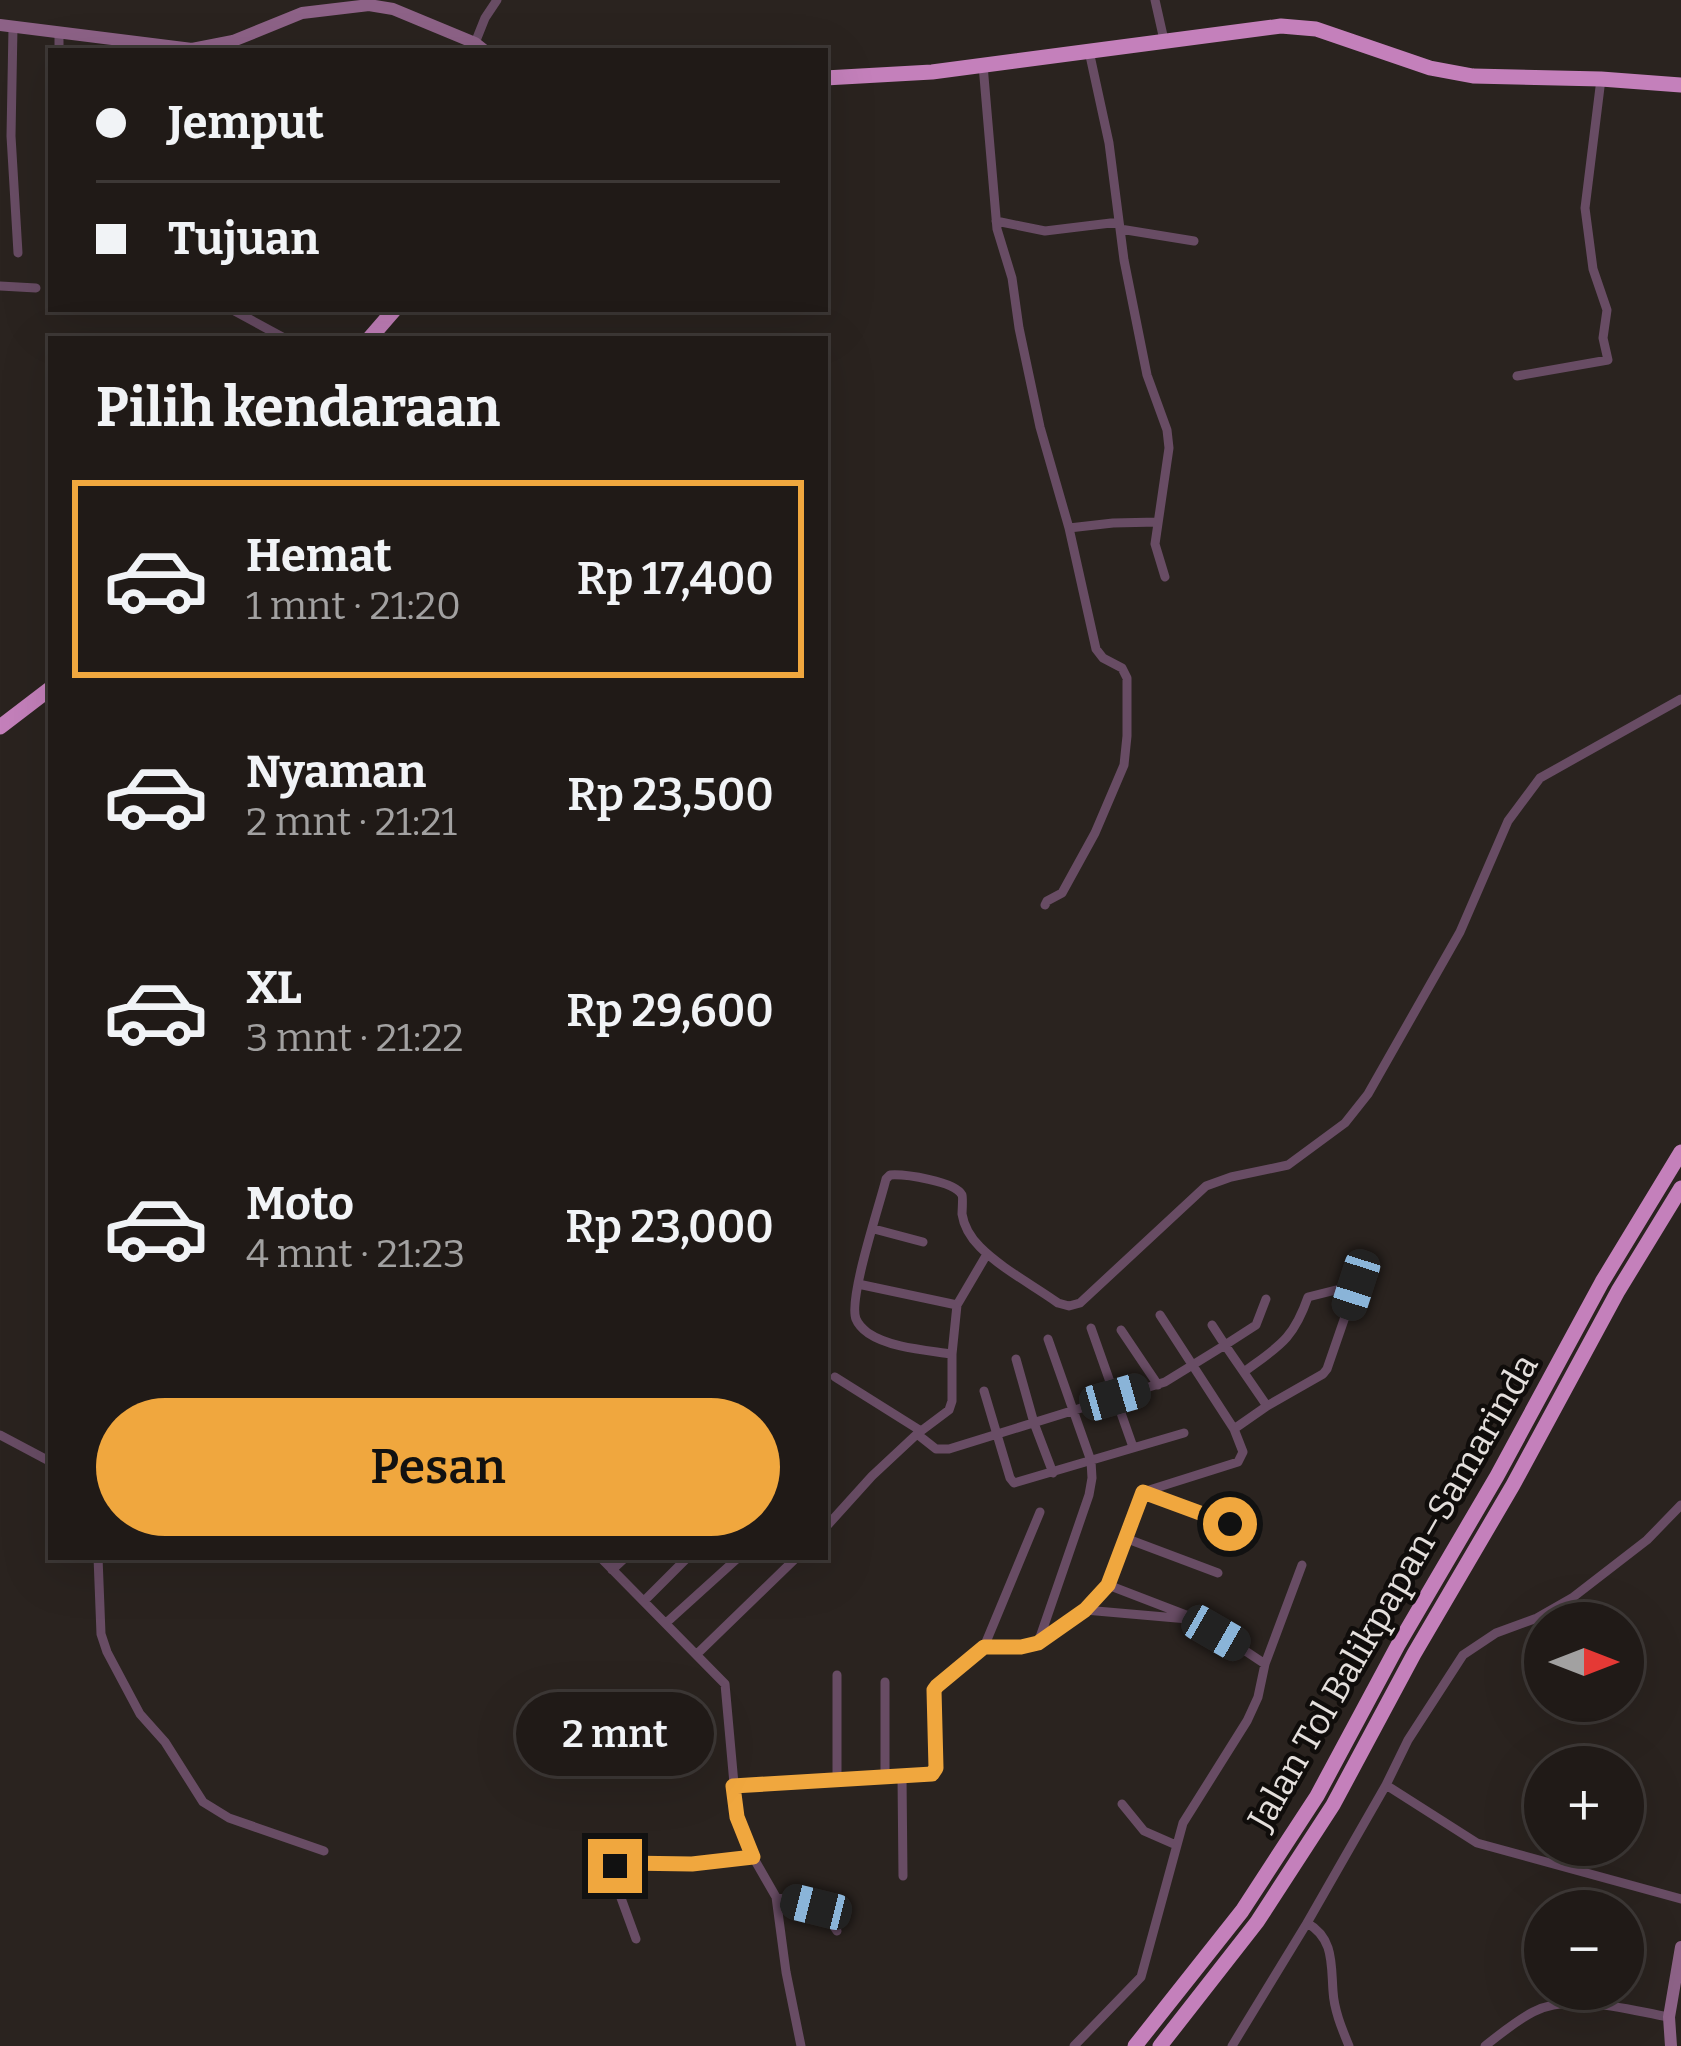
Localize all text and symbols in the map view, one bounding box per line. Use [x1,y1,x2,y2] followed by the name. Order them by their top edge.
[168,96,324,150] text: Jemput
[168,212,319,266] text: Tujuan
[96,376,500,440] text: Pilih kendaraan
[102,525,210,633] icon: car
[246,529,392,583] text: Hemat
[577,552,774,606] text: Rp 17,400
[246,583,461,629] text: 1 mnt · 21:20
[102,741,210,849] icon: car
[246,745,426,799] text: Nyaman
[567,768,774,822] text: Rp 23,500
[246,799,457,845] text: 2 mnt · 21:21
[102,957,210,1065] icon: car
[246,961,302,1015] text: XL
[566,984,774,1038] text: Rp 29,600
[246,1015,464,1061] text: 3 mnt · 21:22
[102,1173,210,1281] icon: car
[246,1177,354,1231] text: Moto
[565,1200,774,1254] text: Rp 23,000
[246,1231,465,1277] text: 4 mnt · 21:23
[1328,1245,1384,1325] car
[1238,1346,1548,1839] street label: Jalan Tol Balikpapan–Samarinda
[1075,1370,1155,1424] car
[96,1398,780,1536] button: Pesan
[1203,1497,1257,1551] route start
[1176,1599,1256,1667] car
[1524,1602,1644,1722] north arrow
[1524,1602,1644,2010] map controls
[516,1692,714,1776] callout: 2 mnt
[562,1711,668,1757] text: 2 mnt
[1524,1746,1644,1866] button: +
[588,1839,642,1893] route end
[777,1881,855,1933] car
[1524,1890,1644,2010] button: −

